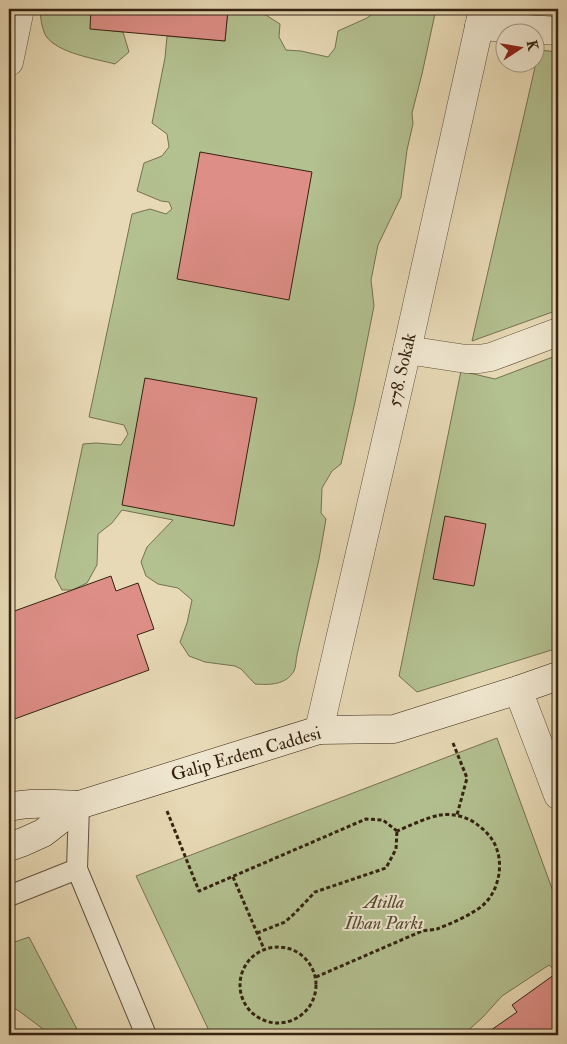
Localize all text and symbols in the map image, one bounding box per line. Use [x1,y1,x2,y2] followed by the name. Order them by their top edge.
[494,22,544,72] north arrow
[523,39,542,53] text: K
[382,331,422,409] street label: 578. Sokak
[168,722,324,786] street label: Galip Erdem Caddesi
[344,891,423,935] park label: Atilla İlhan Parkı

